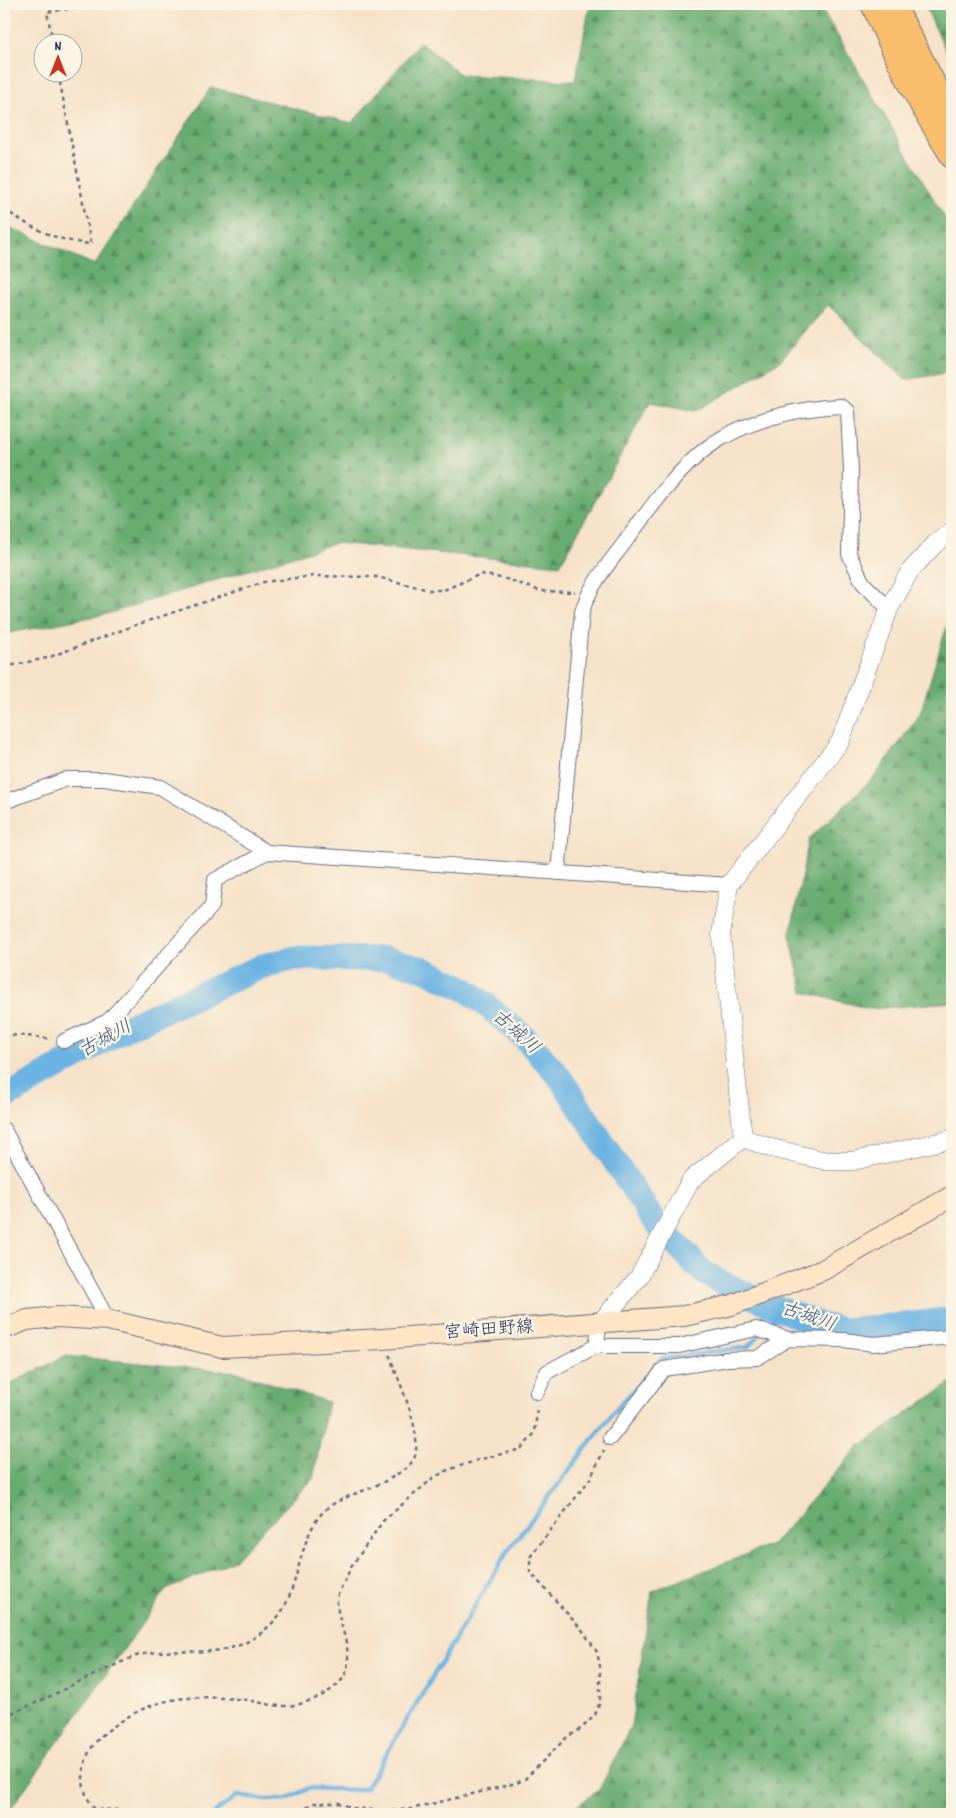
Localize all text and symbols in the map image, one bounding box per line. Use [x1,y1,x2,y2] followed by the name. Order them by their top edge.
[32,32,82,82] north arrow
[55,37,62,57] text: N
[485,1004,545,1062] water label: 古城川
[75,1014,137,1066] water label: 古城川
[777,1296,839,1340] water label: 古城川
[443,1315,535,1347] street label: 宮崎田野線

